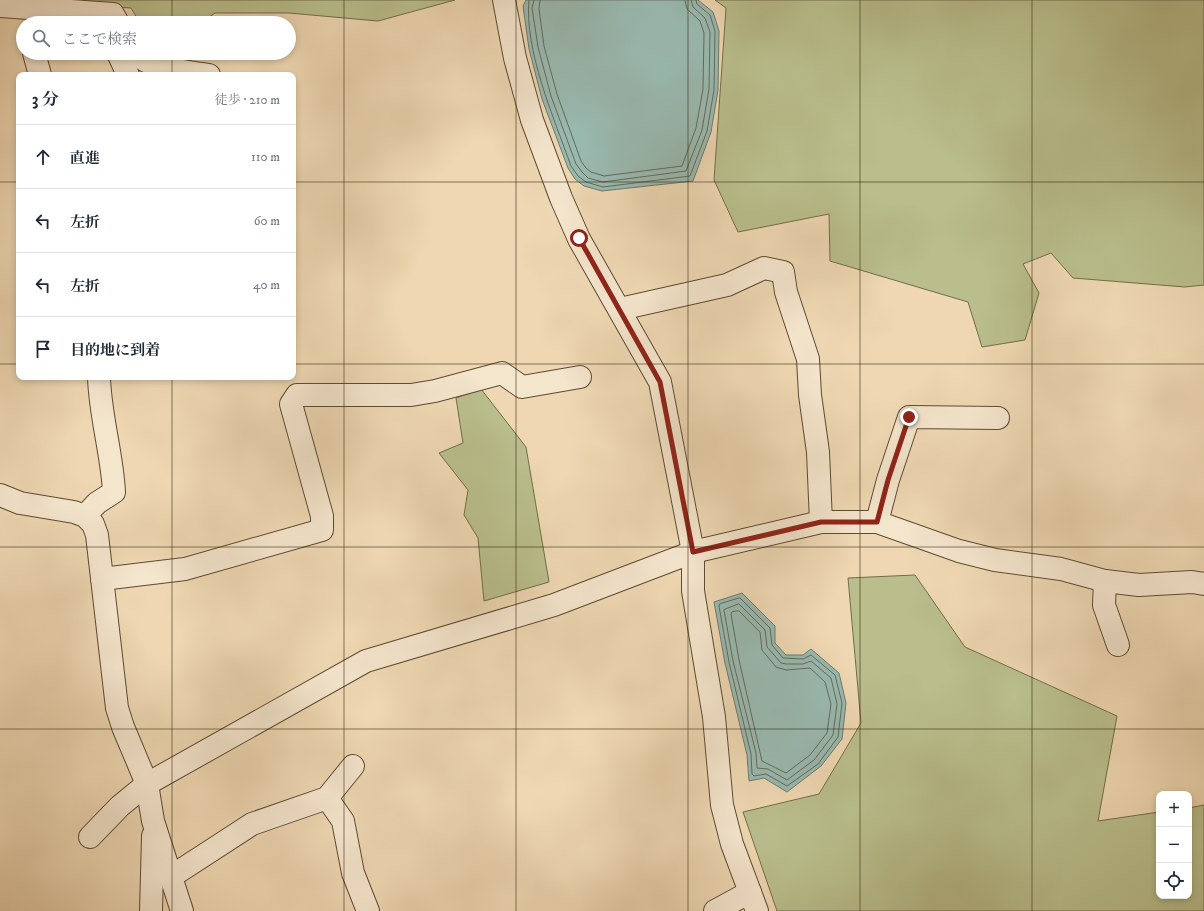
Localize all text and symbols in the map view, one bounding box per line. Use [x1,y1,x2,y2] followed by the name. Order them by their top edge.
[16,16,296,60] search box
[30,27,52,49] icon: search
[62,30,137,49] text: ここで検索
[32,89,59,111] text: 3 分
[215,92,280,108] text: 徒歩 · 210 m
[32,146,54,168] icon: ahead
[70,149,100,168] text: 直進
[251,149,280,165] text: 110 m
[32,210,54,232] icon: left
[70,213,100,232] text: 左折
[254,213,280,229] text: 60 m
[570,229,588,247] route start
[32,274,54,296] icon: left
[70,277,100,296] text: 左折
[253,277,280,293] text: 40 m
[32,338,54,360] icon: arrive
[70,341,160,360] text: 目的地に到着
[900,408,918,426] route end
[1156,791,1192,899] map controls
[1156,791,1192,827] button: +
[1156,827,1192,863] button: −
[1156,863,1192,899] button: locate

